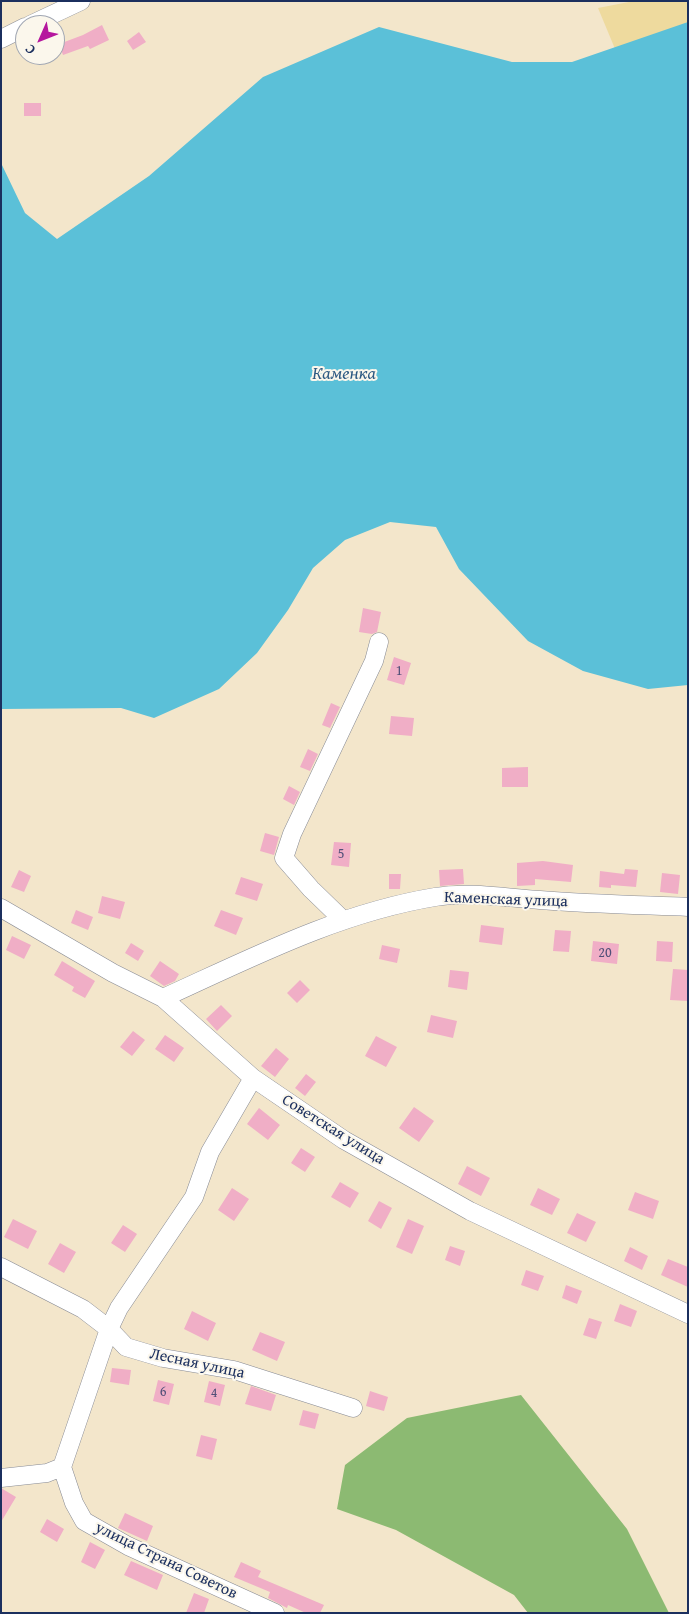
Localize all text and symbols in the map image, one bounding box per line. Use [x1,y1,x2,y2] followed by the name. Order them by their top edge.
[15,15,65,65] north arrow
[20,40,40,60] text: С
[312,363,376,385] water label: Каменка
[396,663,402,679] house number: 1
[338,846,344,862] house number: 5
[444,888,568,912] street label: Каменская улица
[598,945,612,961] house number: 20
[278,1091,388,1169] street label: Советская улица
[148,1345,246,1383] street label: Лесная улица
[160,1384,166,1400] house number: 6
[211,1385,217,1401] house number: 4
[92,1518,240,1604] street label: улица Страна Советов

